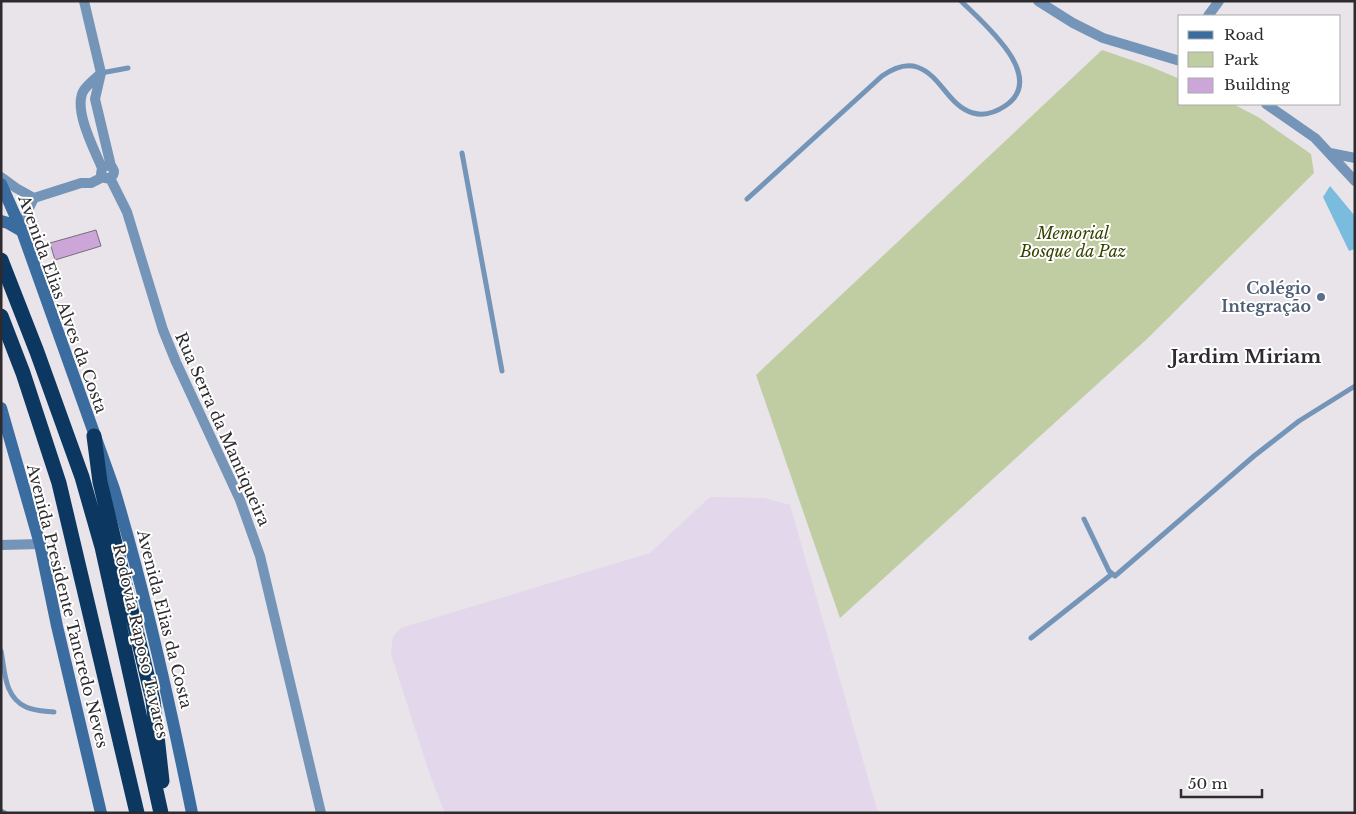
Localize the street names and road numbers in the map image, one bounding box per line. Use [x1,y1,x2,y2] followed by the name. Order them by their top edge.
[14,191,112,416] street label: Avenida Elias Alves da Costa
[171,329,275,529] street label: Rua Serra da Mantiqueira
[23,461,113,750] street label: Avenida Presidente Tancredo Neves
[133,527,197,710] street label: Avenida Elias da Costa
[109,542,173,740] street label: Rodovia Raposo Tavares

